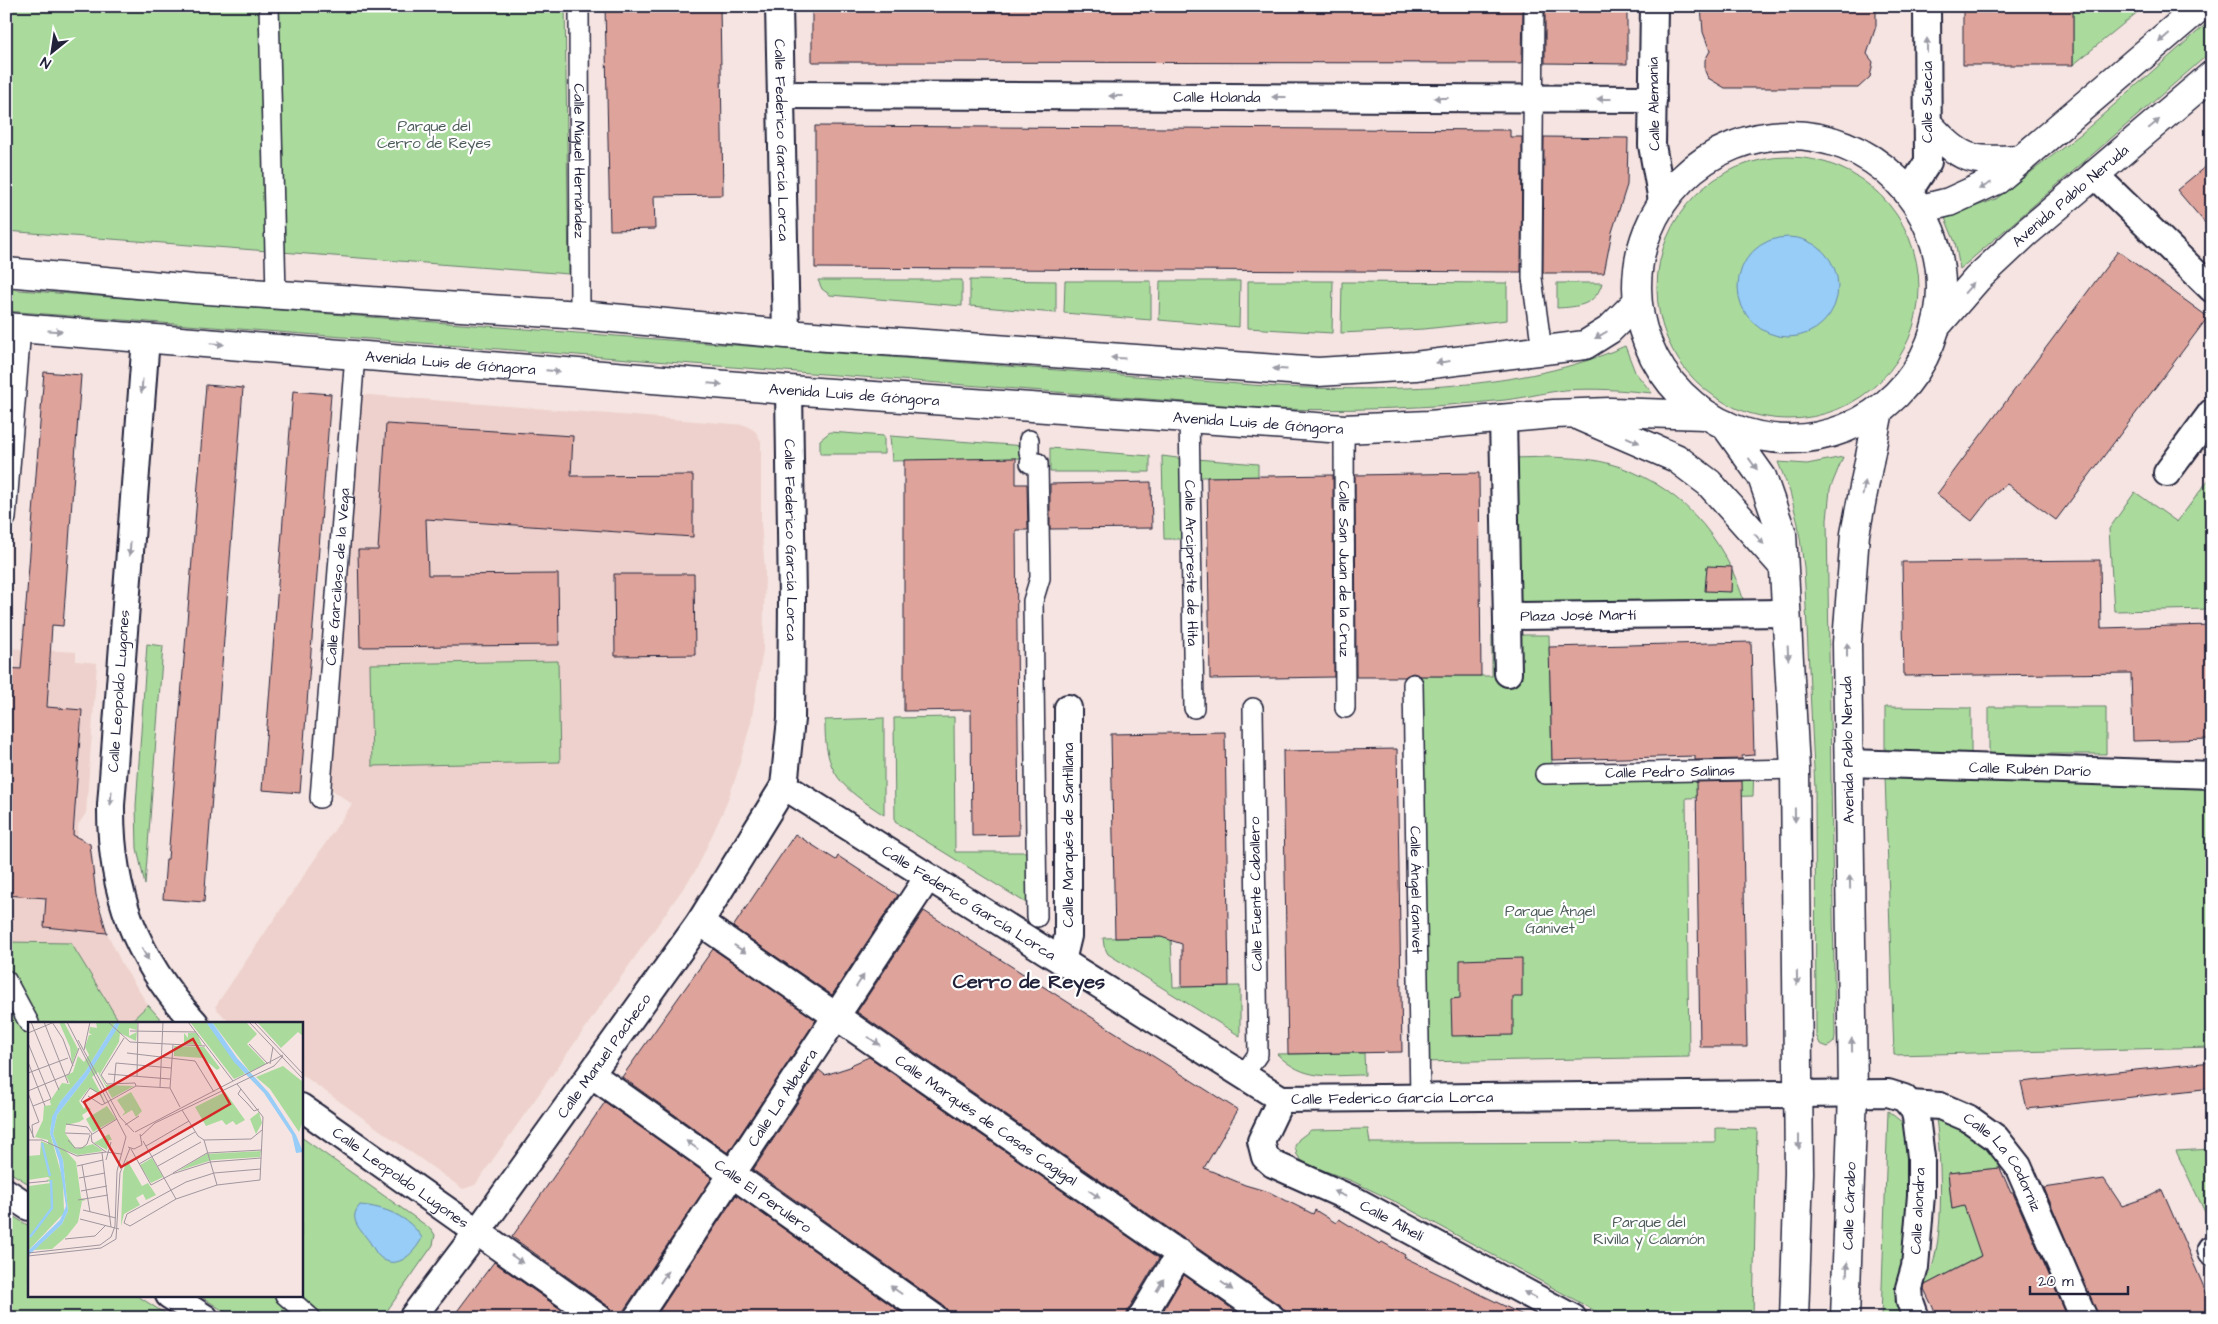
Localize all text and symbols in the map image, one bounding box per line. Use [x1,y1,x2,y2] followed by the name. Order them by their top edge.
[28,28,78,78] north arrow
[2158,32,2170,44] one-way arrow
[1923,36,1931,52] one-way arrow
[769,39,795,242] street label: Calle Federico García Lorca
[37,51,55,73] text: N
[1643,57,1665,151] street label: Calle Alemania
[1917,61,1938,143] street label: Calle Suecia
[568,83,590,239] street label: Calle Miguel Hernández
[1173,86,1261,108] street label: Calle Holanda
[1108,92,1124,100] one-way arrow
[1271,93,1287,101] one-way arrow
[1433,94,1449,102] one-way arrow
[1596,95,1612,103] one-way arrow
[377,116,492,155] park label: Parque del Cerro de Reyes
[2147,118,2160,129] one-way arrow
[2007,139,2134,252] street label: Avenida Pablo Neruda
[1978,182,1992,190] one-way arrow
[1964,282,1975,295] one-way arrow
[47,327,63,335] one-way arrow
[1595,330,1608,339] one-way arrow
[209,340,225,348] one-way arrow
[365,345,537,380] street label: Avenida Luis de Góngora
[1110,354,1126,362] one-way arrow
[1434,359,1450,367] one-way arrow
[1272,365,1288,373] one-way arrow
[546,367,562,375] one-way arrow
[768,378,941,411] street label: Avenida Luis de Góngora
[137,379,145,395] one-way arrow
[708,380,724,388] one-way arrow
[1172,407,1345,439] street label: Avenida Luis de Góngora
[1626,436,1640,444] one-way arrow
[779,439,803,641] street label: Calle Federico García Lorca
[1748,457,1758,471] one-way arrow
[1180,480,1203,647] street label: Calle Arcipreste de Hita
[1334,481,1355,658] street label: Calle San Juan de la Cruz
[1860,481,1868,496] one-way arrow
[320,487,355,666] street label: Calle Garcilaso de la Vega
[1753,532,1765,544] one-way arrow
[126,541,134,557] one-way arrow
[1520,604,1637,626] street label: Plaza José Martí
[103,609,136,773] street label: Calle Leopoldo Lugones
[1843,641,1851,657] one-way arrow
[1785,645,1793,661] one-way arrow
[1836,676,1860,824] street label: Avenida Pablo Neruda
[1058,742,1079,927] street label: Calle Marqués de Santillana
[1969,756,2092,782] street label: Calle Rubén Darío
[1605,760,1736,783] street label: Calle Pedro Salinas
[107,790,115,806] one-way arrow
[1791,808,1799,824] one-way arrow
[1244,816,1268,972] street label: Calle Fuente Caballero
[1405,826,1428,954] street label: Calle Ángel Ganivet
[878,840,1060,965] street label: Calle Federico García Lorca
[1846,874,1854,890] one-way arrow
[1505,901,1595,939] park label: Parque Ángel Ganivet
[733,944,747,954] one-way arrow
[141,947,149,962] one-way arrow
[953,968,1105,997] district label: Cerro de Reyes
[1793,970,1801,986] one-way arrow
[855,974,865,988] one-way arrow
[552,989,656,1122] street label: Calle Manuel Pacheco
[28,1022,302,1296] inset map
[867,1036,881,1046] one-way arrow
[1848,1036,1856,1052] one-way arrow
[742,1044,823,1151] street label: Calle La Albuera
[891,1050,1081,1191] street label: Calle Marqués de Casas Cagigal
[1291,1086,1494,1109] street label: Calle Federico García Lorca
[1959,1107,2047,1215] street label: Calle La Codorniz
[328,1122,473,1233] street label: Calle Leopoldo Lugones
[1795,1135,1803,1151] one-way arrow
[685,1140,698,1150] one-way arrow
[710,1154,817,1238] street label: Calle El Perulero
[1837,1161,1861,1251] street label: Calle Cárabo
[1905,1167,1931,1255] street label: Calle alondra
[1087,1189,1101,1199] one-way arrow
[1333,1189,1348,1197] one-way arrow
[1356,1195,1428,1246] street label: Calle Alhelí
[1593,1212,1705,1251] park label: Parque del Rivilla y Calamón
[511,1254,524,1264] one-way arrow
[1843,1261,1851,1277] one-way arrow
[2030,1264,2128,1296] scale bar
[659,1270,669,1284] one-way arrow
[2038,1271,2074,1292] text: 20 m
[1156,1279,1165,1292] one-way arrow
[1220,1281,1233,1292] one-way arrow
[889,1285,902,1295] one-way arrow
[1524,1290,1537,1299] one-way arrow

